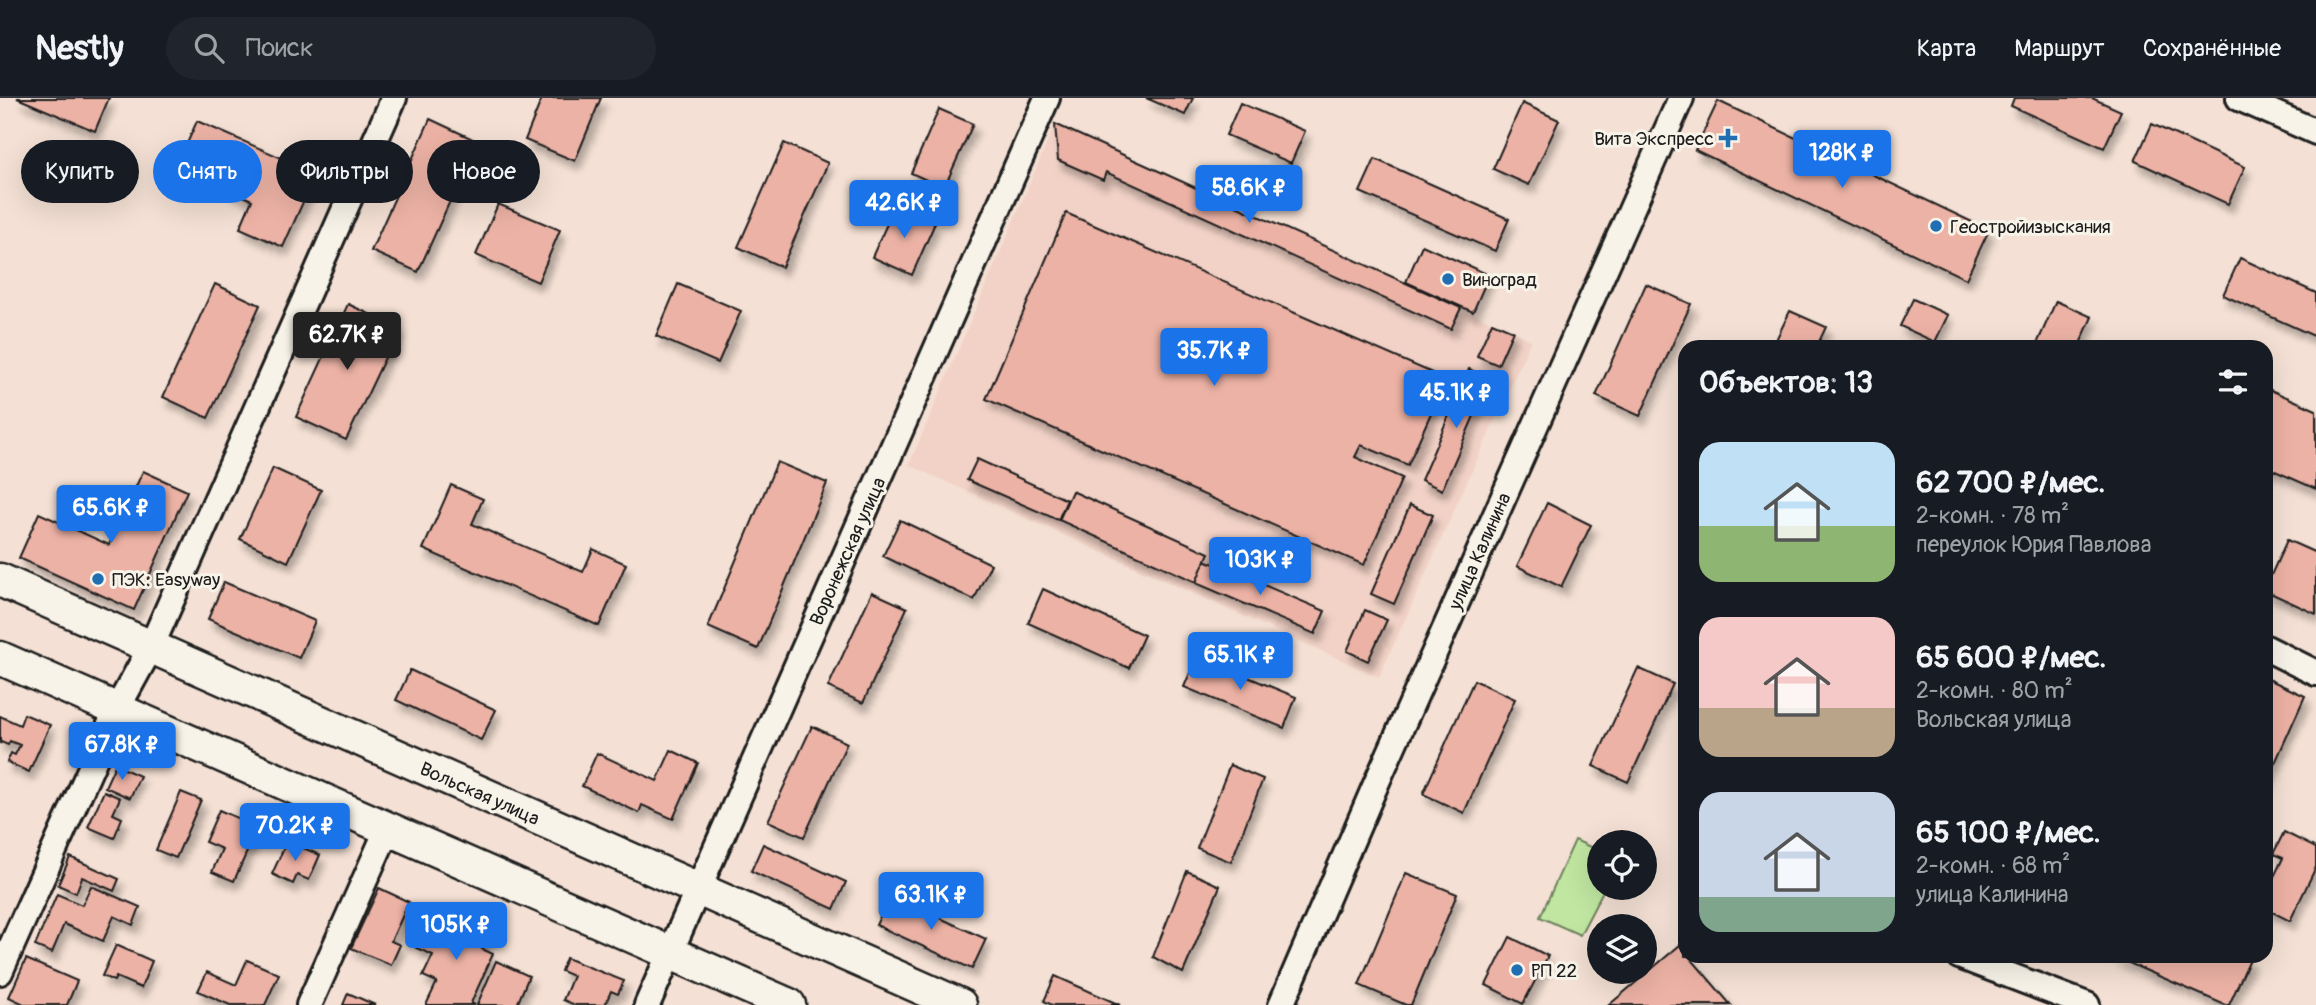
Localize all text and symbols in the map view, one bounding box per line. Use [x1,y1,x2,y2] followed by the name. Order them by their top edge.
[166,17,656,80] search box
[35,28,124,69] text: Nestly
[190,29,228,67] icon: search
[246,32,313,64] text: Поиск
[1917,34,1976,63] text: Карта
[2014,34,2105,63] text: Маршрут
[2143,34,2281,63] text: Сохранённые
[1594,127,1714,151] place label: Вита Экспресс
[1720,130,1736,146] marker: Вита Экспресс
[1785,130,1899,190] pin: 128K ₽
[1809,138,1875,167] text: 128K ₽
[21,140,139,203] chip: Купить
[153,140,262,203] chip: Снять
[276,140,413,203] chip: Фильтры
[427,140,540,203] chip: Новое
[1184,166,1314,225] pin: 58.6K ₽
[1211,173,1287,202] text: 58.6K ₽
[839,180,969,240] pin: 42.6K ₽
[865,188,943,217] text: 42.6K ₽
[1950,215,2111,239] place label: Геостройизыскания
[1928,218,1944,234] marker: Геостройизыскания
[1462,268,1537,292] place label: Виноград
[1440,271,1456,287] marker: Виноград
[282,313,412,372] pin: 62.7K ₽
[309,320,385,349] text: 62.7K ₽
[1149,328,1279,388] pin: 35.7K ₽
[1176,336,1252,365] text: 35.7K ₽
[2214,363,2252,401] icon: filters
[1699,364,1873,401] text: Объектов: 13
[1391,370,1521,430] pin: 45.1K ₽
[1420,378,1492,407] text: 45.1K ₽
[1916,464,2105,501] text: 62 700 ₽/мес.
[1755,470,1839,554] icon: home
[804,473,891,629] street label: Воронежская улица
[46,486,176,545] pin: 65.6K ₽
[1443,489,1517,615] street label: улица Калинина
[73,493,149,522] text: 65.6K ₽
[1916,501,2069,530] text: 2-комн. · 78 m²
[1916,530,2151,559] text: переулок Юрия Павлова
[1203,538,1317,597] pin: 103K ₽
[1225,545,1295,574] text: 103K ₽
[112,568,220,592] place label: ПЭК: Easyway
[90,571,106,587] marker: ПЭК: Easyway
[1175,632,1305,692] pin: 65.1K ₽
[1916,639,2106,676] text: 65 600 ₽/мес.
[1204,640,1276,669] text: 65.1K ₽
[1755,645,1839,729] icon: home
[1916,676,2073,705] text: 2-комн. · 80 m²
[1916,705,2071,734] text: Вольская улица
[57,722,187,782] pin: 67.8K ₽
[85,730,159,759] text: 67.8K ₽
[416,757,543,831] street label: Вольская улица
[230,804,360,863] pin: 70.2K ₽
[256,811,334,840] text: 70.2K ₽
[1916,814,2101,851] text: 65 100 ₽/мес.
[1755,820,1839,904] icon: home
[1587,830,1657,984] map controls
[1587,830,1657,900] button: locate
[1916,851,2070,880] text: 2-комн. · 68 m²
[866,872,996,932] pin: 63.1K ₽
[895,880,967,909] text: 63.1K ₽
[1916,880,2068,909] text: улица Калинина
[399,902,513,962] pin: 105K ₽
[421,910,491,939] text: 105K ₽
[1587,914,1657,984] button: layers
[1531,959,1577,983] place label: РП 22
[1509,962,1525,978] marker: РП 22

